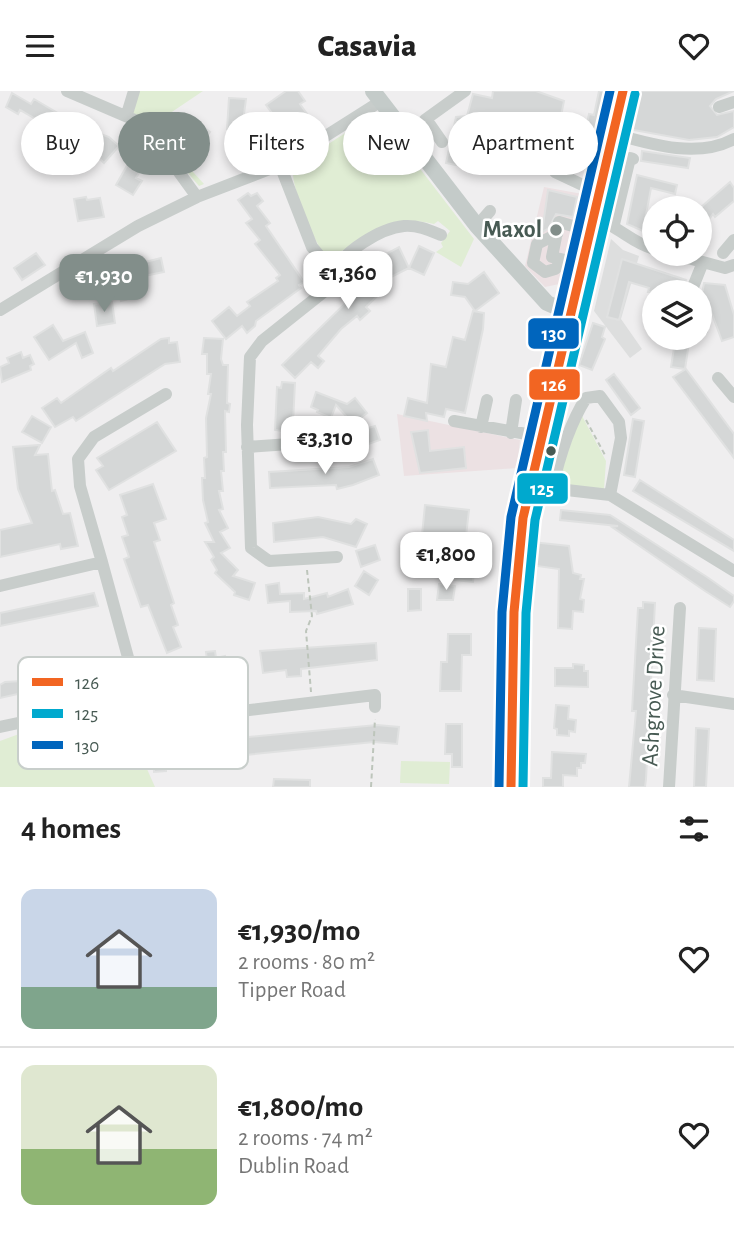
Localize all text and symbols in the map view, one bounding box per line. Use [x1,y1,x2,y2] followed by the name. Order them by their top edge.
[21,27,59,65] icon: menu
[675,27,713,65] icon: heart
[317,30,417,62] text: Casavia
[21,112,104,175] chip: Buy
[118,112,210,175] chip: Rent
[224,112,329,175] chip: Filters
[343,112,434,175] chip: New
[448,112,598,175] chip: Apartment
[642,196,712,350] map controls
[642,196,712,266] button: locate
[483,218,542,242] place label: Maxol
[548,222,564,238] marker: Maxol
[291,251,405,311] pin: €1,360
[47,255,161,314] pin: €1,930
[319,262,377,285] text: €1,360
[75,265,133,288] text: €1,930
[642,280,712,350] button: layers
[527,317,580,350] line badge: 130
[542,325,567,344] text: 130
[528,368,581,401] line badge: 126
[542,376,566,395] text: 126
[268,417,382,476] pin: €3,310
[297,427,353,450] text: €3,310
[544,444,558,458] unlabelled marker
[516,472,569,505] line badge: 125
[530,480,554,499] text: 125
[389,533,503,592] pin: €1,800
[416,543,476,566] text: €1,800
[638,625,670,767] street label: Ashgrove Drive
[18,657,248,769] legend
[75,674,99,693] text: 126
[75,705,98,724] text: 125
[75,737,99,756] text: 130
[675,810,713,848] icon: filters
[21,814,121,844] text: 4 homes
[238,916,360,946] text: €1,930/mo
[77,917,161,1001] icon: home
[675,940,713,978] icon: heart
[238,951,375,974] text: 2 rooms · 80 m²
[238,979,346,1002] text: Tipper Road
[238,1092,363,1122] text: €1,800/mo
[77,1093,161,1177] icon: home
[675,1116,713,1154] icon: heart
[238,1127,373,1150] text: 2 rooms · 74 m²
[238,1155,349,1178] text: Dublin Road

